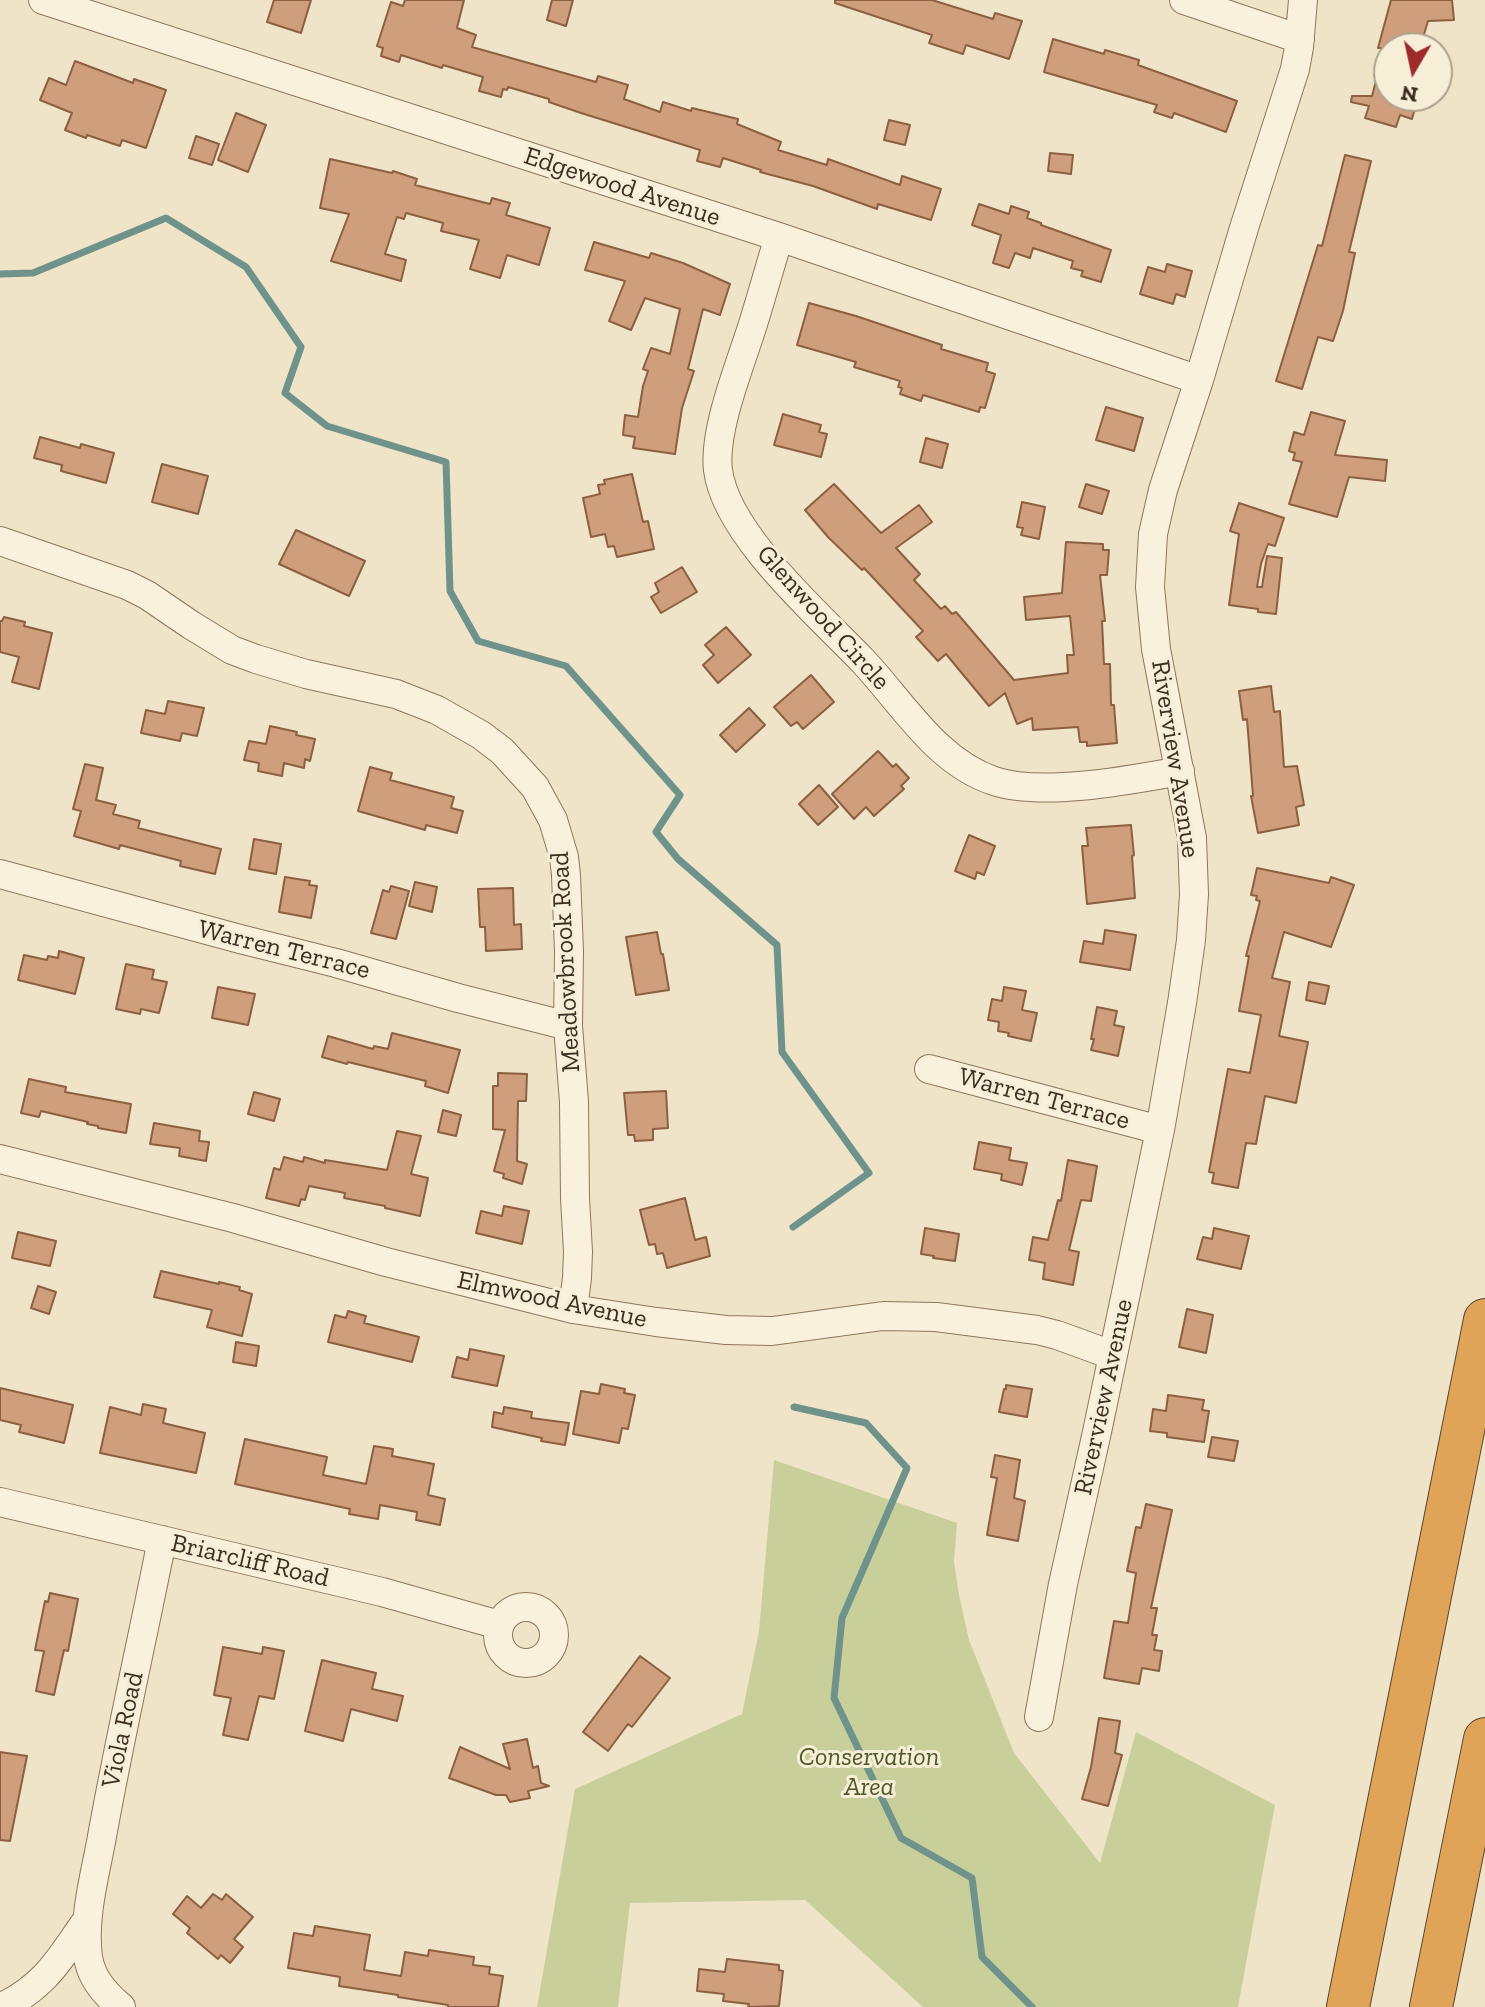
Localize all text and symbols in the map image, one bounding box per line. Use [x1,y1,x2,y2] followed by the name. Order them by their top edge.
[1373,32,1453,112] north arrow
[1399,80,1420,109] text: N
[520,141,724,233] street label: Edgewood Avenue
[750,539,896,697] street label: Glenwood Circle
[1144,658,1206,860] street label: Riverview Avenue
[545,851,587,1073] street label: Meadowbrook Road
[195,914,373,986] street label: Warren Terrace
[955,1061,1133,1137] street label: Warren Terrace
[454,1265,650,1335] street label: Elmwood Avenue
[1068,1296,1140,1498] street label: Riverview Avenue
[168,1528,332,1594] street label: Briarcliff Road
[95,1669,151,1791] street label: Viola Road
[799,1742,939,1804] park label: Conservation Area

